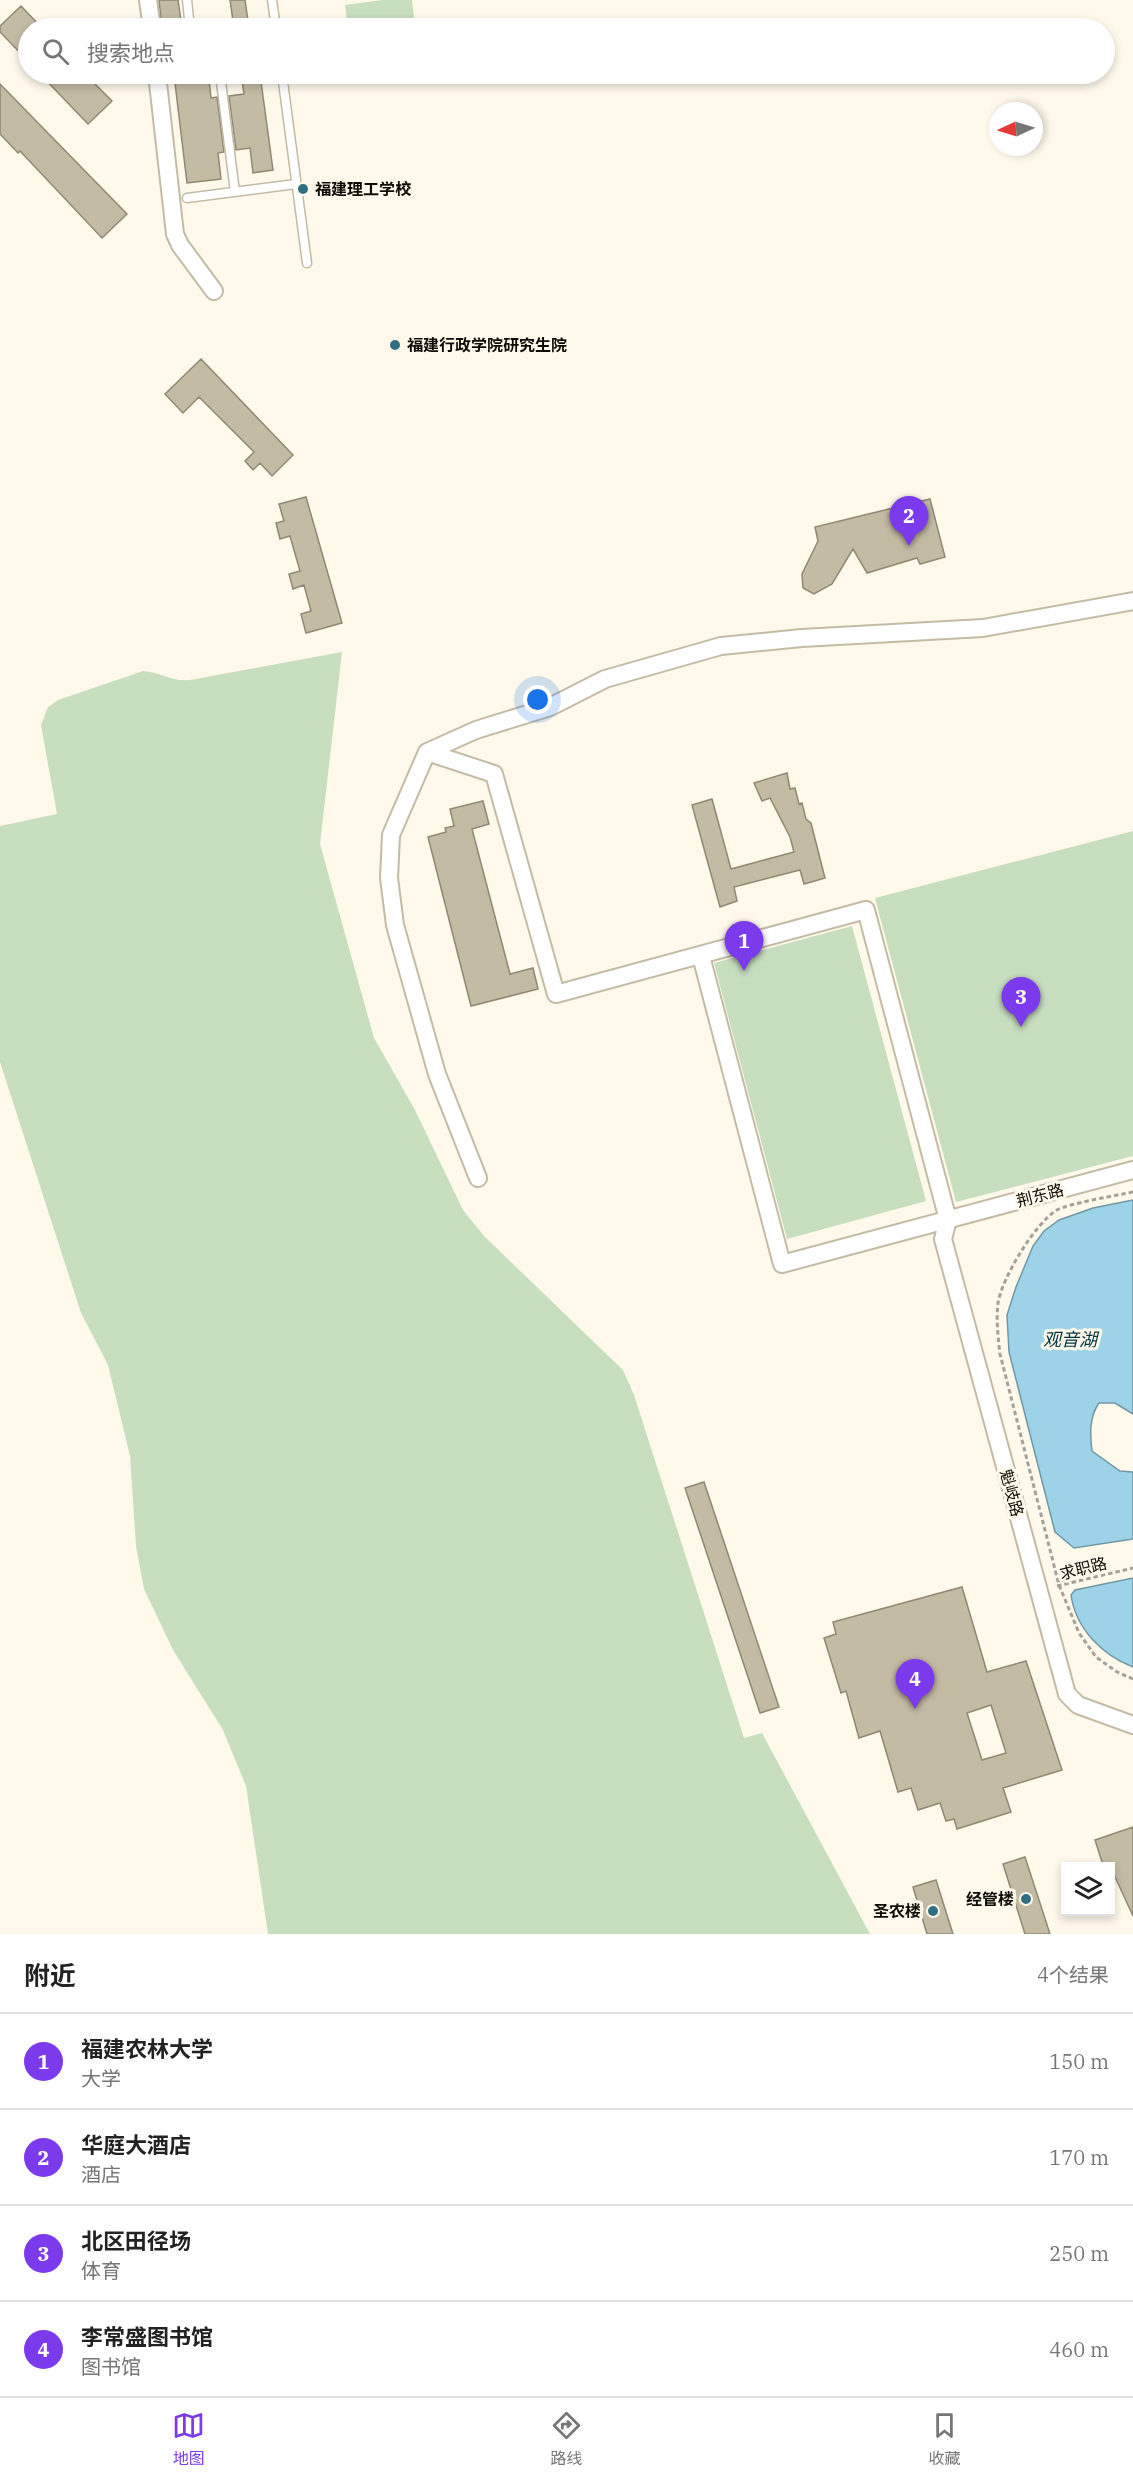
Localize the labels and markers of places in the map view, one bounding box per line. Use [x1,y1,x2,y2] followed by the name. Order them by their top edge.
[315,179,412,199] place label: 福建理工学校
[296,182,310,196] marker: 福建理工学校
[407,335,567,355] place label: 福建行政学院研究生院
[388,338,402,352] marker: 福建行政学院研究生院
[890,496,928,546] pin: 2
[724,922,764,971] pin: 1
[1002,978,1040,1027] pin: 3
[896,1660,934,1709] pin: 4
[966,1889,1014,1909] place label: 经管楼
[1019,1892,1033,1906] marker: 经管楼
[873,1901,921,1921] place label: 圣农楼
[926,1904,940,1918] marker: 圣农楼

